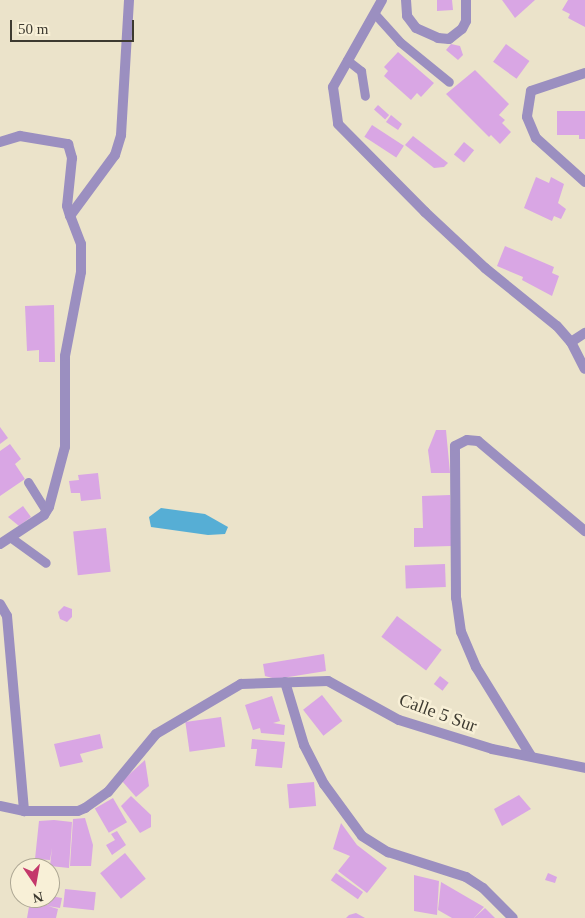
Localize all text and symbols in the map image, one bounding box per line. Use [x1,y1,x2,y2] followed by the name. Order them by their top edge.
[12,10,136,42] scale bar
[18,21,48,37] text: 50 m
[396,689,480,737] street label: Calle 5 Sur
[10,858,60,908] north arrow
[32,889,45,906] text: N

